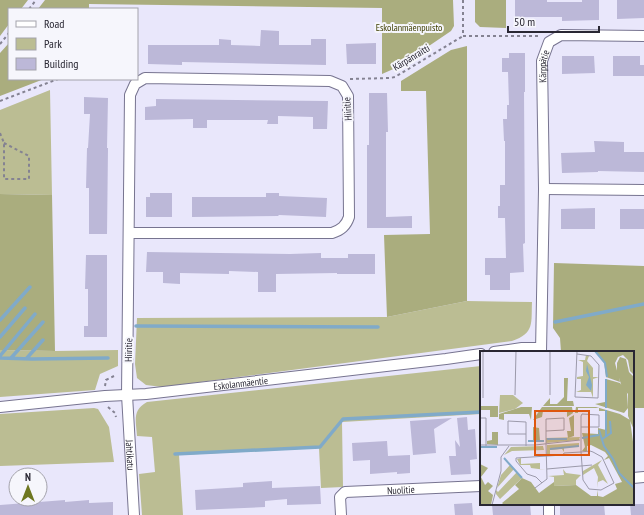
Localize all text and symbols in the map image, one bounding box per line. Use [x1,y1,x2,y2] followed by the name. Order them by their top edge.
[8,8,138,80] legend
[508,8,599,34] scale bar
[514,14,535,29] text: 50 m
[44,16,64,31] text: Road
[376,21,442,34] park label: Eskolanmäenpuisto
[44,36,62,51] text: Park
[390,41,432,74] street label: Kärpänraitti
[536,48,553,83] street label: Kärppätie
[44,56,79,71] text: Building
[340,97,355,121] street label: Hiiritie
[122,338,135,362] street label: Hiiritie
[480,351,634,505] inset map
[213,374,269,393] street label: Eskolanmäentie
[123,438,137,471] street label: Jahtikatu
[8,467,48,507] north arrow
[25,470,31,484] text: N
[387,483,415,497] street label: Nuolitie

